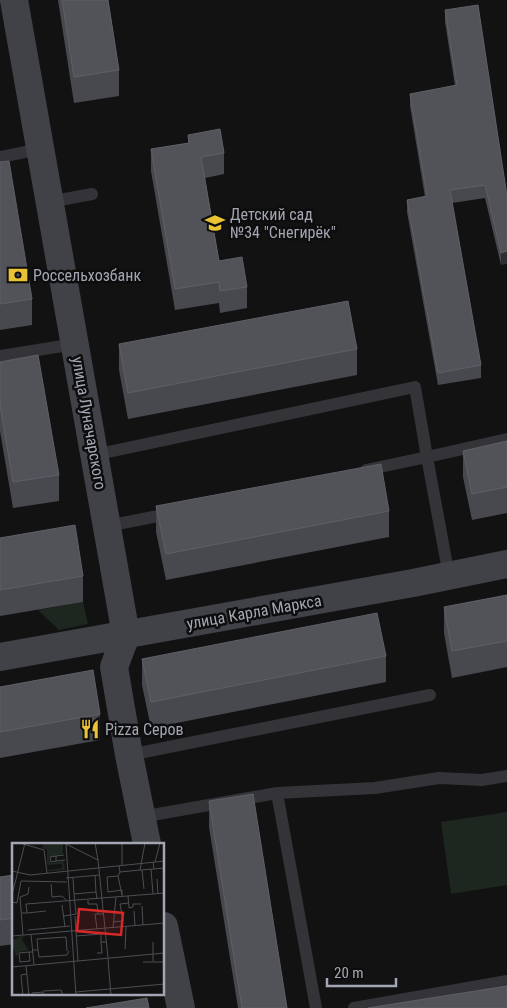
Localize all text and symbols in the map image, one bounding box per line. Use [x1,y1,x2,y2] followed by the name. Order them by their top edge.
[230,205,336,242] place label: Детский сад №34 "Снегирёк"
[204,212,226,234] school or university icon: Детский сад №34 "Снегирёк"
[7,264,29,286] bank icon: Россельхозбанк
[33,266,141,285] place label: Россельхозбанк
[68,355,110,491] street label: улица Луначарского
[185,591,323,633] street label: улица Карла Маркса
[79,718,101,740] restaurant icon: Pizza Серов
[105,720,183,739] place label: Pizza Серов
[12,843,165,996] inset map
[327,956,396,988] scale bar
[334,964,364,982] text: 20 m

